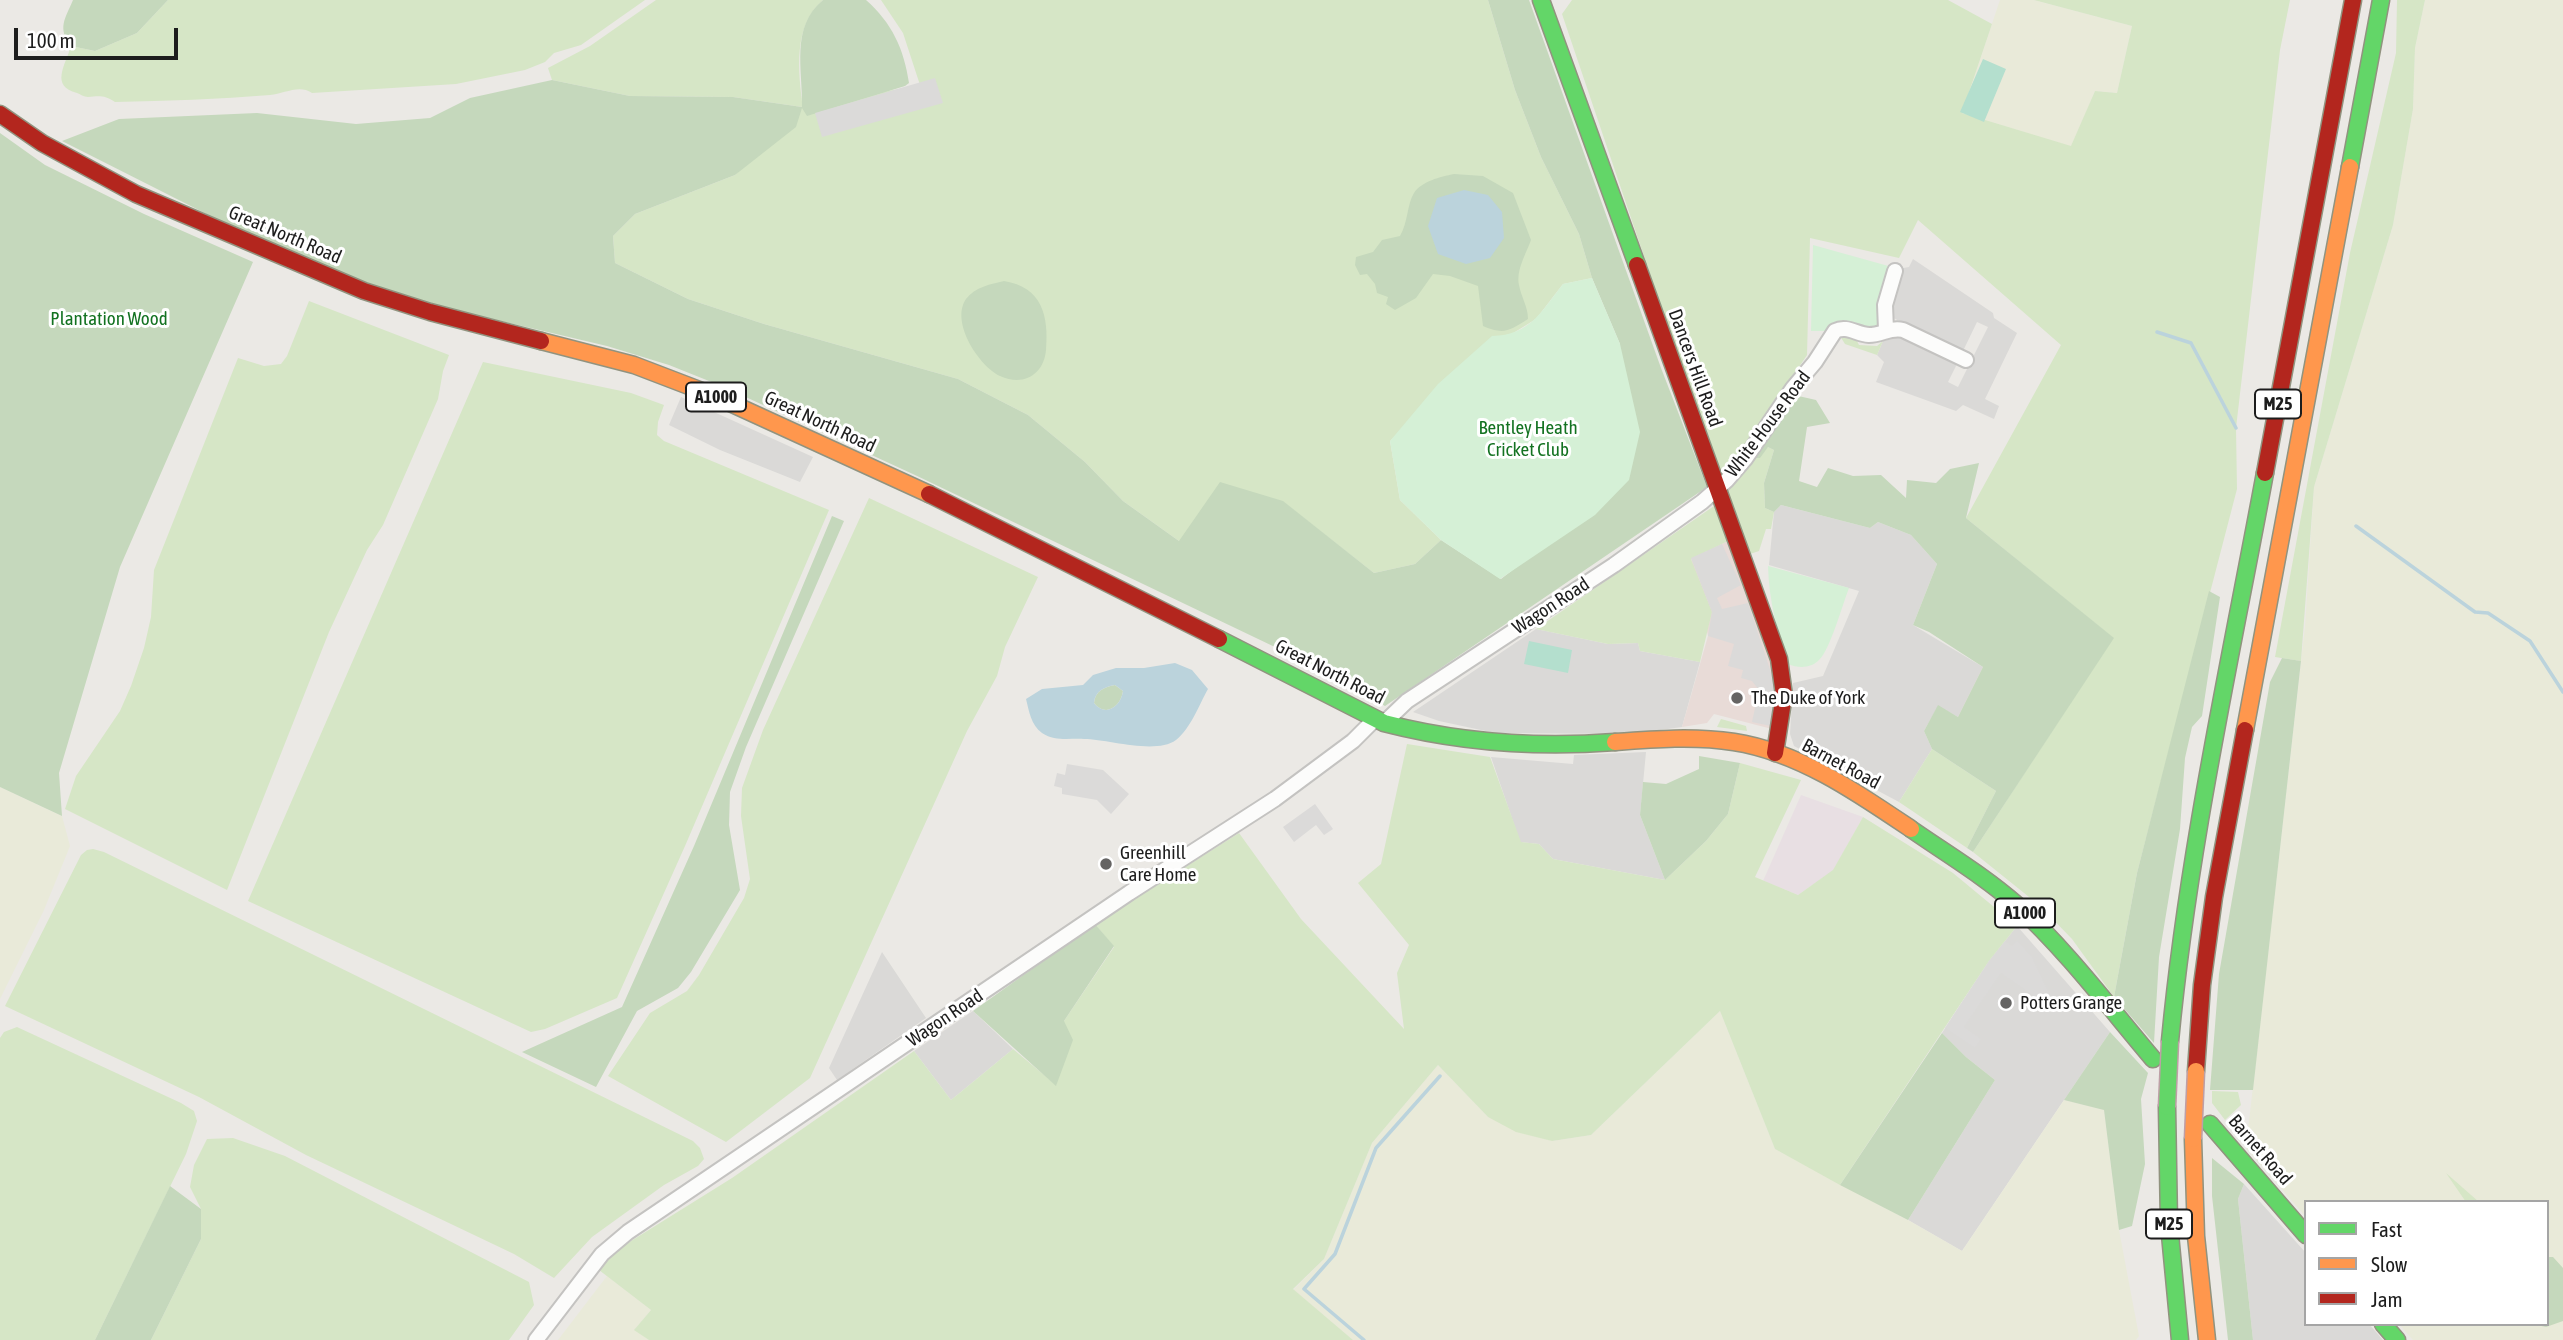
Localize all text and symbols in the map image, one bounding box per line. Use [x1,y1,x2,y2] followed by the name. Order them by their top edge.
[18,14,182,58] scale bar
[27,28,75,52] text: 100 m
[225,201,345,269] street label: Great North Road
[1663,306,1727,430] street label: Dancers Hill Road
[50,308,168,330] park label: Plantation Wood
[1721,366,1815,482] street label: White House Road
[686,382,746,412] road number: A1000
[761,386,879,458] street label: Great North Road
[2255,390,2301,418] road number: M25
[1478,417,1578,461] park label: Bentley Heath Cricket Club
[1508,573,1594,639] street label: Wagon Road
[1271,635,1389,709] street label: Great North Road
[1751,687,1865,709] place label: The Duke of York
[1729,690,1745,706] marker: The Duke of York
[1798,734,1884,794] street label: Barnet Road
[1120,842,1196,886] place label: Greenhill Care Home
[1098,856,1114,872] marker: Greenhill Care Home
[1995,898,2055,928] road number: A1000
[903,984,987,1052] street label: Wagon Road
[2020,992,2122,1014] place label: Potters Grange
[1998,995,2014,1011] marker: Potters Grange
[2223,1110,2297,1190] street label: Barnet Road
[2304,1200,2549,1326] legend
[2146,1210,2192,1238] road number: M25
[2371,1217,2402,1241] text: Fast
[2371,1252,2407,1276] text: Slow
[2371,1287,2403,1311] text: Jam

